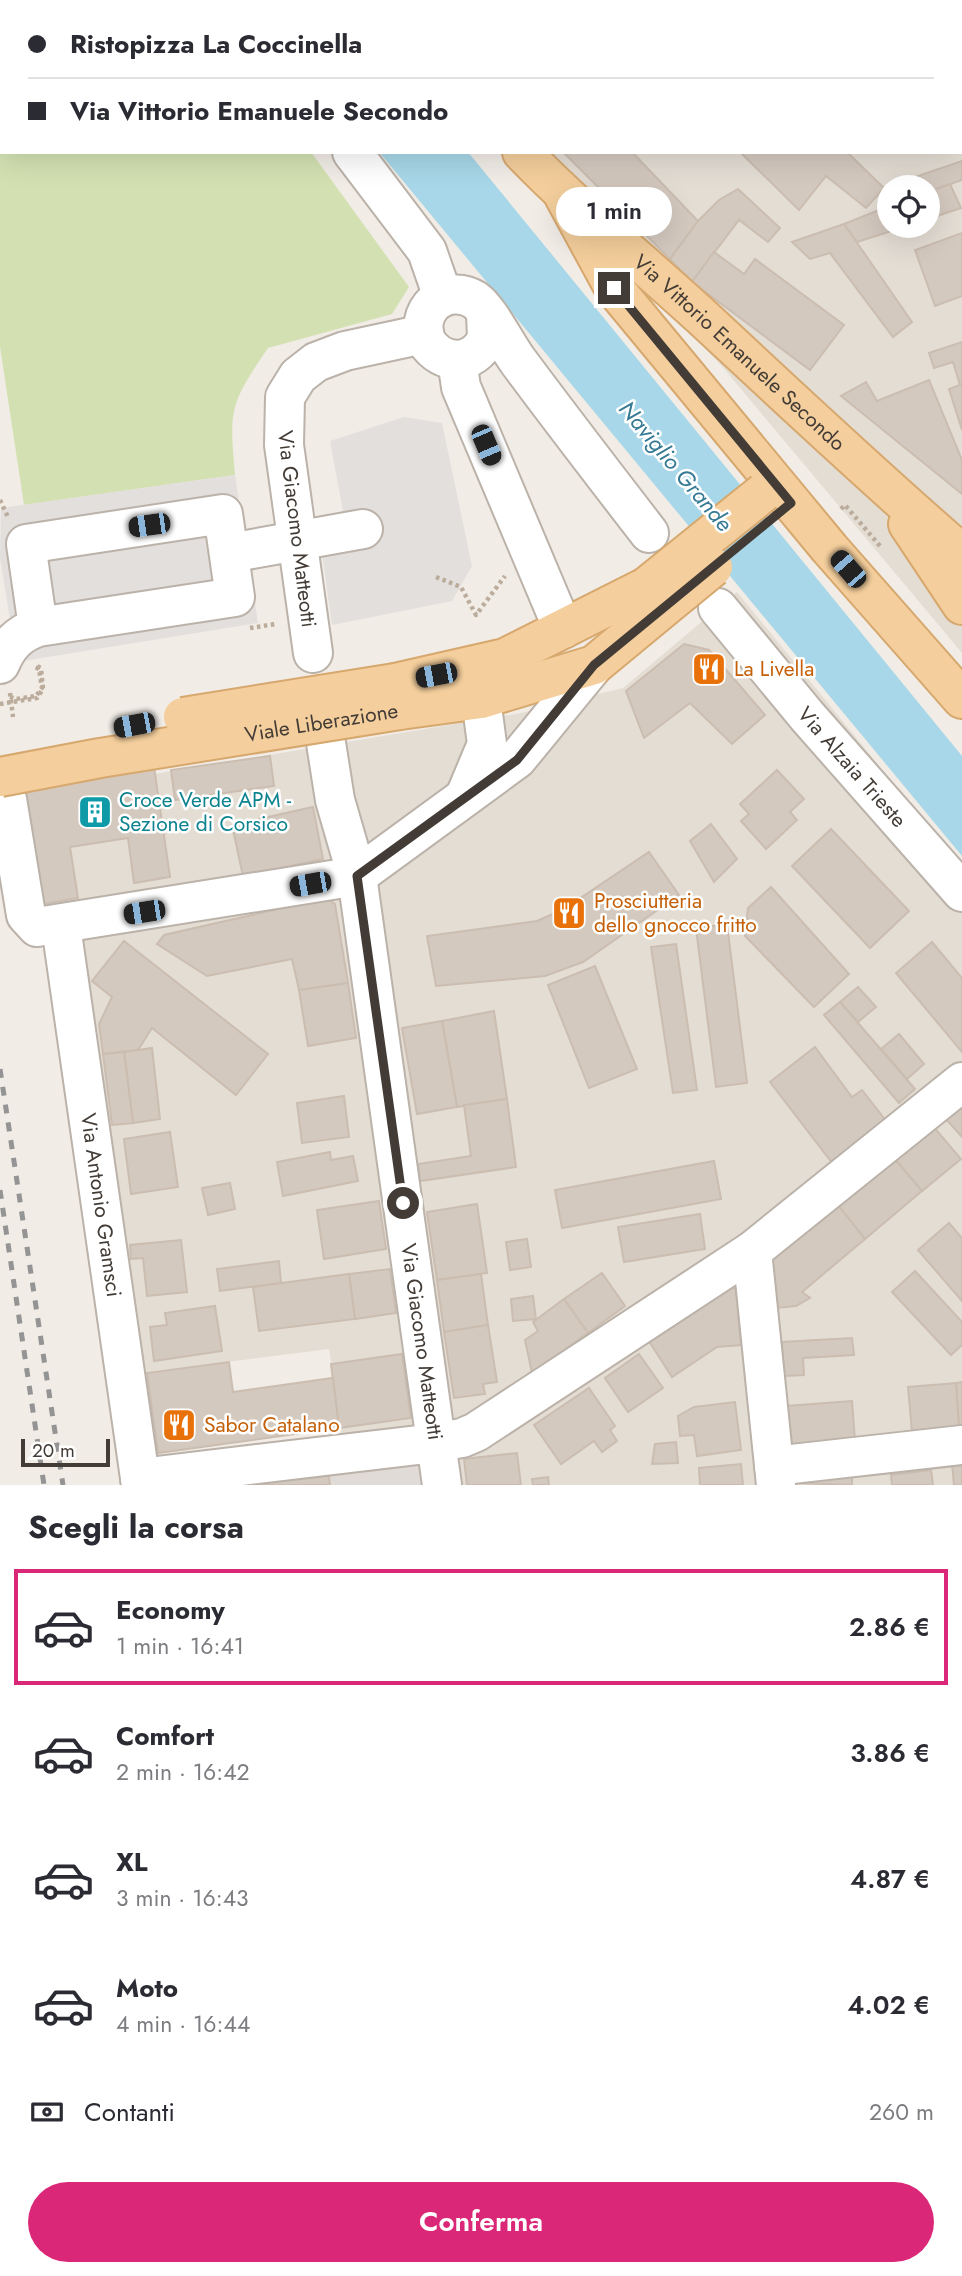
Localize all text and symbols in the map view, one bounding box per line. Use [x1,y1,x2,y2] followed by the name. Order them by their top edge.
[70,25,362,63] text: Ristopizza La Coccinella
[70,92,448,130] text: Via Vittorio Emanuele Secondo
[877,175,940,238] map controls
[877,175,940,238] button: locate
[556,187,672,236] callout: 1 min
[586,194,642,228] text: 1 min
[627,248,852,458] street label: Via Vittorio Emanuele Secondo
[598,272,630,304] route end
[611,393,741,539] water label: Naviglio Grande
[469,422,504,468] car
[270,429,324,629] street label: Via Giacomo Matteotti
[127,512,172,538] car
[827,546,870,592] car
[690,650,728,688] restaurant icon: La Livella
[734,654,814,684] place label: La Livella
[414,661,459,689] car
[243,695,400,750] street label: Viale Liberazione
[790,700,914,834] street label: Via Alzaia Trieste
[112,711,157,739] car
[119,785,292,839] place label: Croce Verde APM - Sezione di Corsico
[76,793,114,831] building icon: Croce Verde APM - Sezione di Corsico
[288,870,333,898] car
[594,886,757,940] place label: Prosciutteria dello gnocco fritto
[550,894,588,932] restaurant icon: Prosciutteria dello gnocco fritto
[122,898,167,926] car
[73,1111,129,1299] street label: Via Antonio Gramsci
[387,1187,419,1219] route start
[393,1241,451,1442] street label: Via Giacomo Matteotti
[160,1406,198,1444] restaurant icon: Sabor Catalano
[204,1410,340,1440] place label: Sabor Catalano
[21,1436,110,1468] scale bar
[32,1437,75,1464] text: 20 m
[28,1504,244,1550] text: Scegli la corsa
[116,1591,225,1629] text: Economy
[32,1596,95,1659] icon: car
[849,1608,930,1646] text: 2.86 €
[116,1629,244,1663] text: 1 min · 16:41
[116,1717,214,1755] text: Comfort
[32,1722,95,1785] icon: car
[850,1734,930,1772] text: 3.86 €
[116,1755,250,1789] text: 2 min · 16:42
[116,1843,148,1881] text: XL
[32,1848,95,1911] icon: car
[850,1860,930,1898] text: 4.87 €
[116,1881,249,1915] text: 3 min · 16:43
[116,1969,178,2007] text: Moto
[32,1974,95,2037] icon: car
[847,1986,930,2024] text: 4.02 €
[116,2007,250,2041] text: 4 min · 16:44
[28,2093,66,2131] icon: cash
[84,2093,175,2131] text: Contanti
[869,2095,934,2129] text: 260 m
[28,2182,934,2262] button: Conferma

